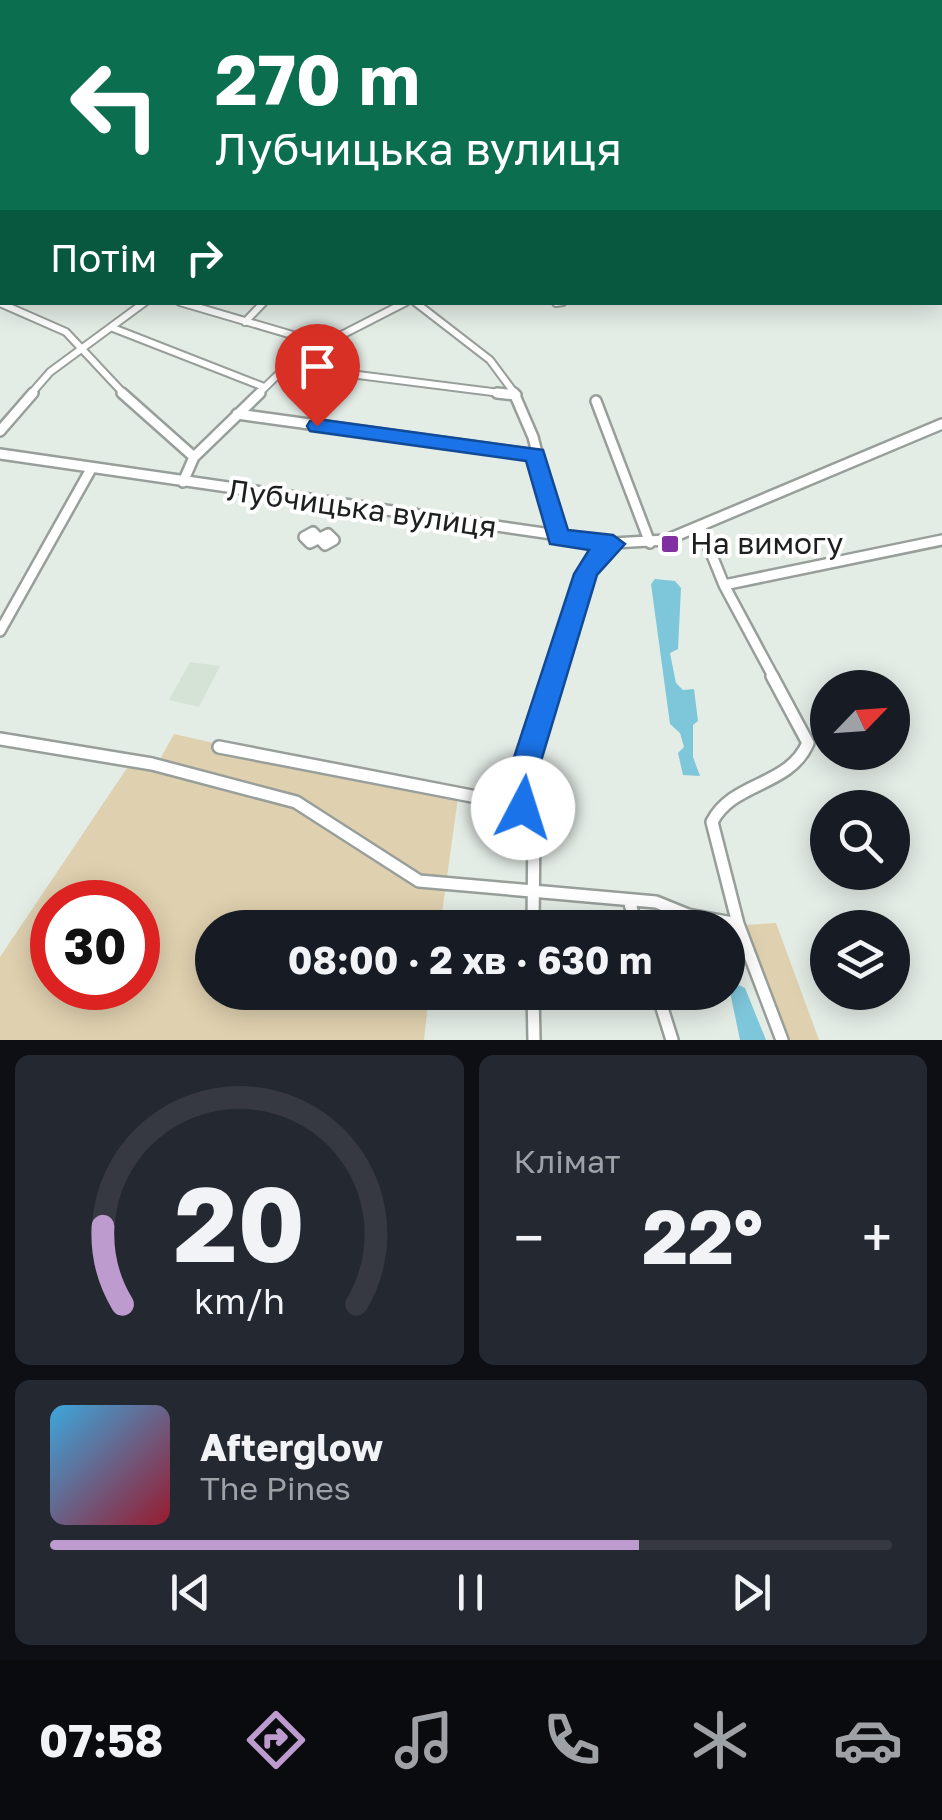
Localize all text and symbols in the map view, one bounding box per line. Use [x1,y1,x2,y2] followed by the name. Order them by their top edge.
[215,36,420,120] text: 270 m
[50,40,180,170] icon: left
[215,121,622,175] text: Лубчицька вулиця
[177,230,232,285] icon: right
[50,235,157,280] text: Потім
[275,324,360,427] pin
[290,339,345,394] icon: arrive
[225,471,499,545] street label: Лубчицька вулиця
[690,525,843,561] place label: На вимогу
[659,533,681,555] marker: На вимогу
[810,670,910,770] north arrow
[810,670,910,1010] map controls
[471,756,575,860] position arrow
[810,790,910,890] button: search
[30,880,160,1010] speed limit sign: 30
[810,910,910,1010] button: layers
[288,937,652,982] text: 08:00 · 2 хв · 630 m
[514,1142,620,1180] text: Клімат
[174,1160,305,1285] text: 20
[642,1190,763,1281] text: 22°
[514,1204,544,1270] text: −
[862,1204,892,1270] text: +
[194,1279,285,1322] text: km/h
[200,1424,383,1469] text: Afterglow
[200,1469,351,1507] text: The Pines
[163,1565,218,1620] icon: previous
[443,1565,498,1620] icon: pause
[724,1565,779,1620] icon: next
[241,1705,311,1775] icon: directions
[389,1705,459,1775] icon: music
[537,1705,607,1775] icon: phone
[685,1705,755,1775] icon: climate
[833,1705,903,1775] icon: car
[39,1713,163,1767] text: 07:58

